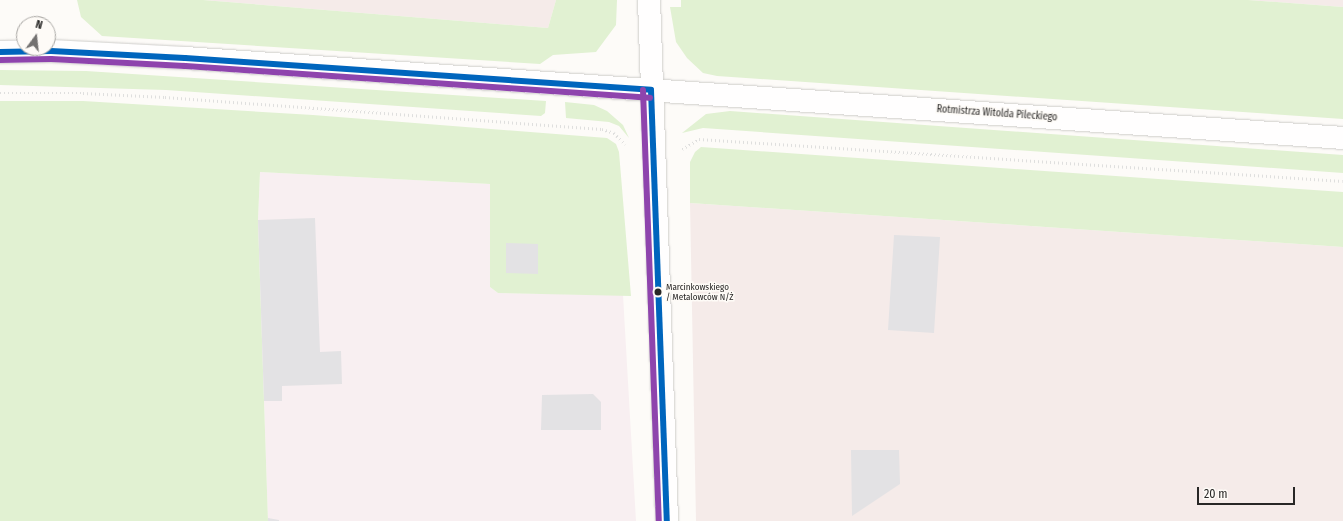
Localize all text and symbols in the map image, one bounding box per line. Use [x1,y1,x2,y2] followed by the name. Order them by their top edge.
[16,16,56,56] north arrow
[34,18,44,32] text: N
[936,104,1058,124] street label: Rotmistrza Witolda Pileckiego
[666,282,733,303] place label: Marcinkowskiego / Metalowców N/Ż
[653,287,663,297] marker: Marcinkowskiego / Metalowców N/Ż
[1199,479,1297,505] scale bar
[1204,487,1228,501] text: 20 m

